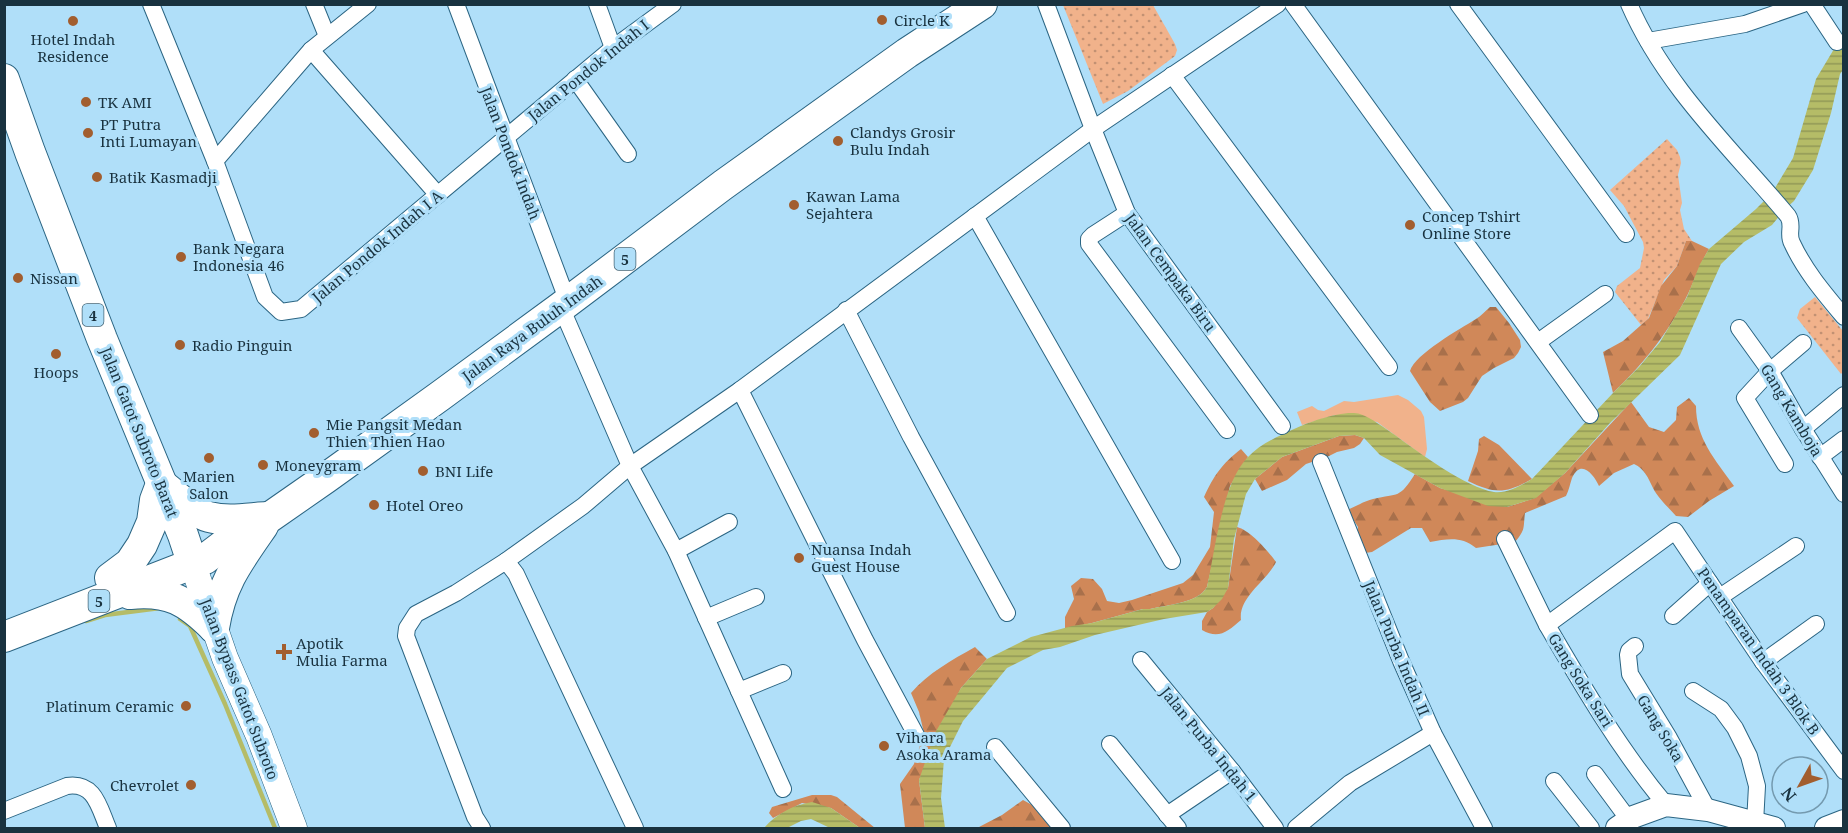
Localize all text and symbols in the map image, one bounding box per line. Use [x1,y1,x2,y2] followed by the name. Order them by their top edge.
[894,10,950,30] place label: Circle K
[875,13,889,27] marker: Circle K
[66,14,80,28] marker: Hotel Indah Residence
[523,15,653,126] street label: Jalan Pondok Indah I
[31,29,116,66] place label: Hotel Indah Residence
[476,83,546,223] street label: Jalan Pondok Indah
[98,92,152,112] place label: TK AMI
[79,95,93,109] marker: TK AMI
[100,114,197,151] place label: PT Putra Inti Lumayan
[850,122,955,159] place label: Clandys Grosir Bulu Indah
[81,126,95,140] marker: PT Putra Inti Lumayan
[831,134,845,148] marker: Clandys Grosir Bulu Indah
[109,167,217,187] place label: Batik Kasmadji
[90,170,104,184] marker: Batik Kasmadji
[307,185,447,307] street label: Jalan Pondok Indah I A
[806,186,900,223] place label: Kawan Lama Sejahtera
[787,198,801,212] marker: Kawan Lama Sejahtera
[1422,206,1521,243] place label: Concep Tshirt Online Store
[1121,208,1221,336] street label: Jalan Cempaka Biru
[1403,218,1417,232] marker: Concep Tshirt Online Store
[193,238,285,275] place label: Bank Negara Indonesia 46
[614,248,636,270] road number: 5
[174,250,188,264] marker: Bank Negara Indonesia 46
[30,268,78,288] place label: Nissan
[457,270,606,386] street label: Jalan Raya Buluh Indah
[11,271,25,285] marker: Nissan
[82,304,104,326] road number: 4
[192,335,293,355] place label: Radio Pinguin
[173,338,187,352] marker: Radio Pinguin
[96,343,183,520] street label: Jalan Gatot Subroto Barat
[49,347,63,361] marker: Hoops
[1756,360,1828,460] street label: Gang Kamboja
[33,362,79,382] place label: Hoops
[326,414,463,451] place label: Mie Pangsit Medan Thien Thien Hao
[307,426,321,440] marker: Mie Pangsit Medan Thien Thien Hao
[202,451,216,465] marker: Marien Salon
[275,455,361,475] place label: Moneygram
[256,458,270,472] marker: Moneygram
[435,461,493,481] place label: BNI Life
[416,464,430,478] marker: BNI Life
[183,466,235,503] place label: Marien Salon
[386,495,463,515] place label: Hotel Oreo
[367,498,381,512] marker: Hotel Oreo
[811,539,912,576] place label: Nuansa Indah Guest House
[792,551,806,565] marker: Nuansa Indah Guest House
[1693,563,1825,739] street label: Penamparan Indah 3 Blok B
[1359,576,1435,719] street label: Jalan Purba Indah II
[88,590,110,612] road number: 5
[196,595,284,782] street label: Jalan Bypass Gatot Subroto
[1544,629,1618,731] street label: Gang Soka Sari
[296,633,388,670] place label: Apotik Mulia Farma
[277,645,291,659] marker: Apotik Mulia Farma
[1156,682,1262,806] street label: Jalan Purba Indah 1
[1633,691,1689,765] street label: Gang Soka
[46,696,174,716] place label: Platinum Ceramic
[179,699,193,713] marker: Platinum Ceramic
[896,727,992,764] place label: Vihara Asoka Arama
[877,739,891,753] marker: Vihara Asoka Arama
[1770,755,1830,815] north arrow
[110,775,179,795] place label: Chevrolet
[184,778,198,792] marker: Chevrolet
[1776,782,1801,807] text: N

